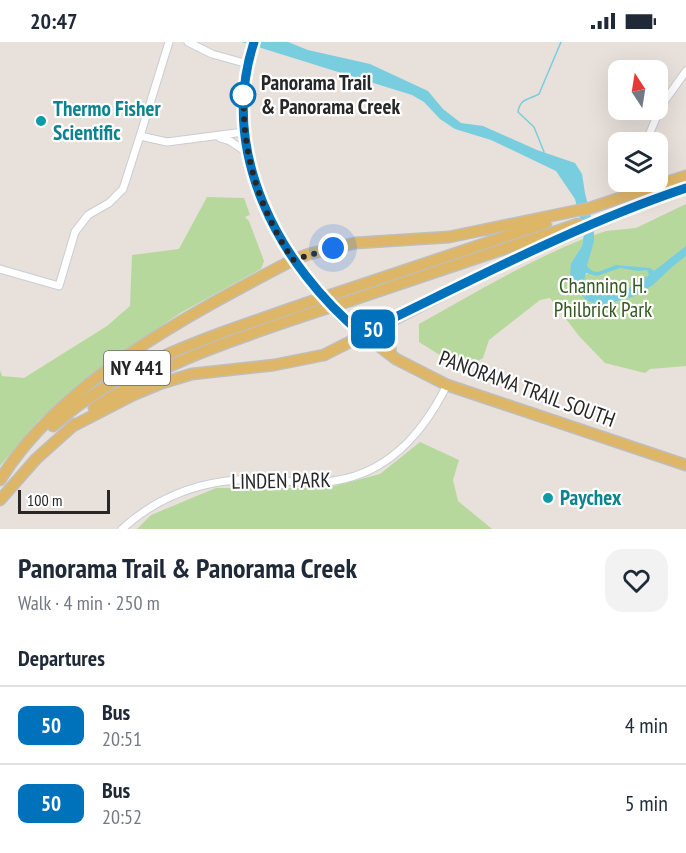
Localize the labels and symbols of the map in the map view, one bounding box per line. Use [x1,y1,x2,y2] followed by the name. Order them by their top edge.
[608,60,668,120] north arrow
[261,69,400,120] place label: Panorama Trail & Panorama Creek
[230,82,256,108] marker: Panorama Trail & Panorama Creek
[53,95,161,146] place label: Thermo Fisher Scientific
[34,114,48,128] marker: Thermo Fisher Scientific
[318,233,348,263] your location
[554,272,652,323] park label: Channing H. Philbrick Park
[346,310,400,348] line badge: 50
[435,344,619,433] street label: PANORAMA TRAIL SOUTH
[104,351,170,385] road number: NY 441
[231,466,331,495] street label: LINDEN PARK
[560,484,622,511] place label: Paychex
[18,487,110,514] scale bar
[541,491,555,505] marker: Paychex

